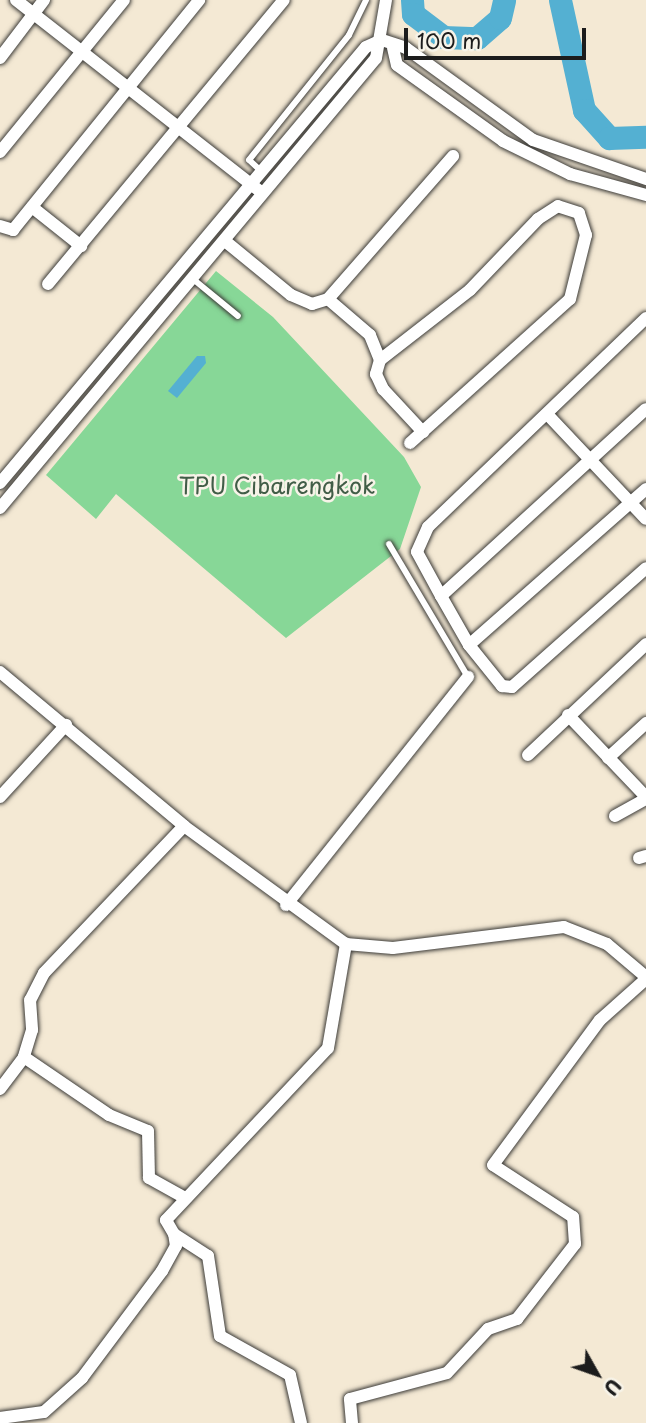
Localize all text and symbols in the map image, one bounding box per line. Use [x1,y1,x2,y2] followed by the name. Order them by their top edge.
[408,14,590,58] scale bar
[417,24,481,56] text: 100 m
[179,471,375,499] park label: TPU Cibarengkok
[562,1339,632,1409] north arrow
[598,1373,628,1402] text: U

